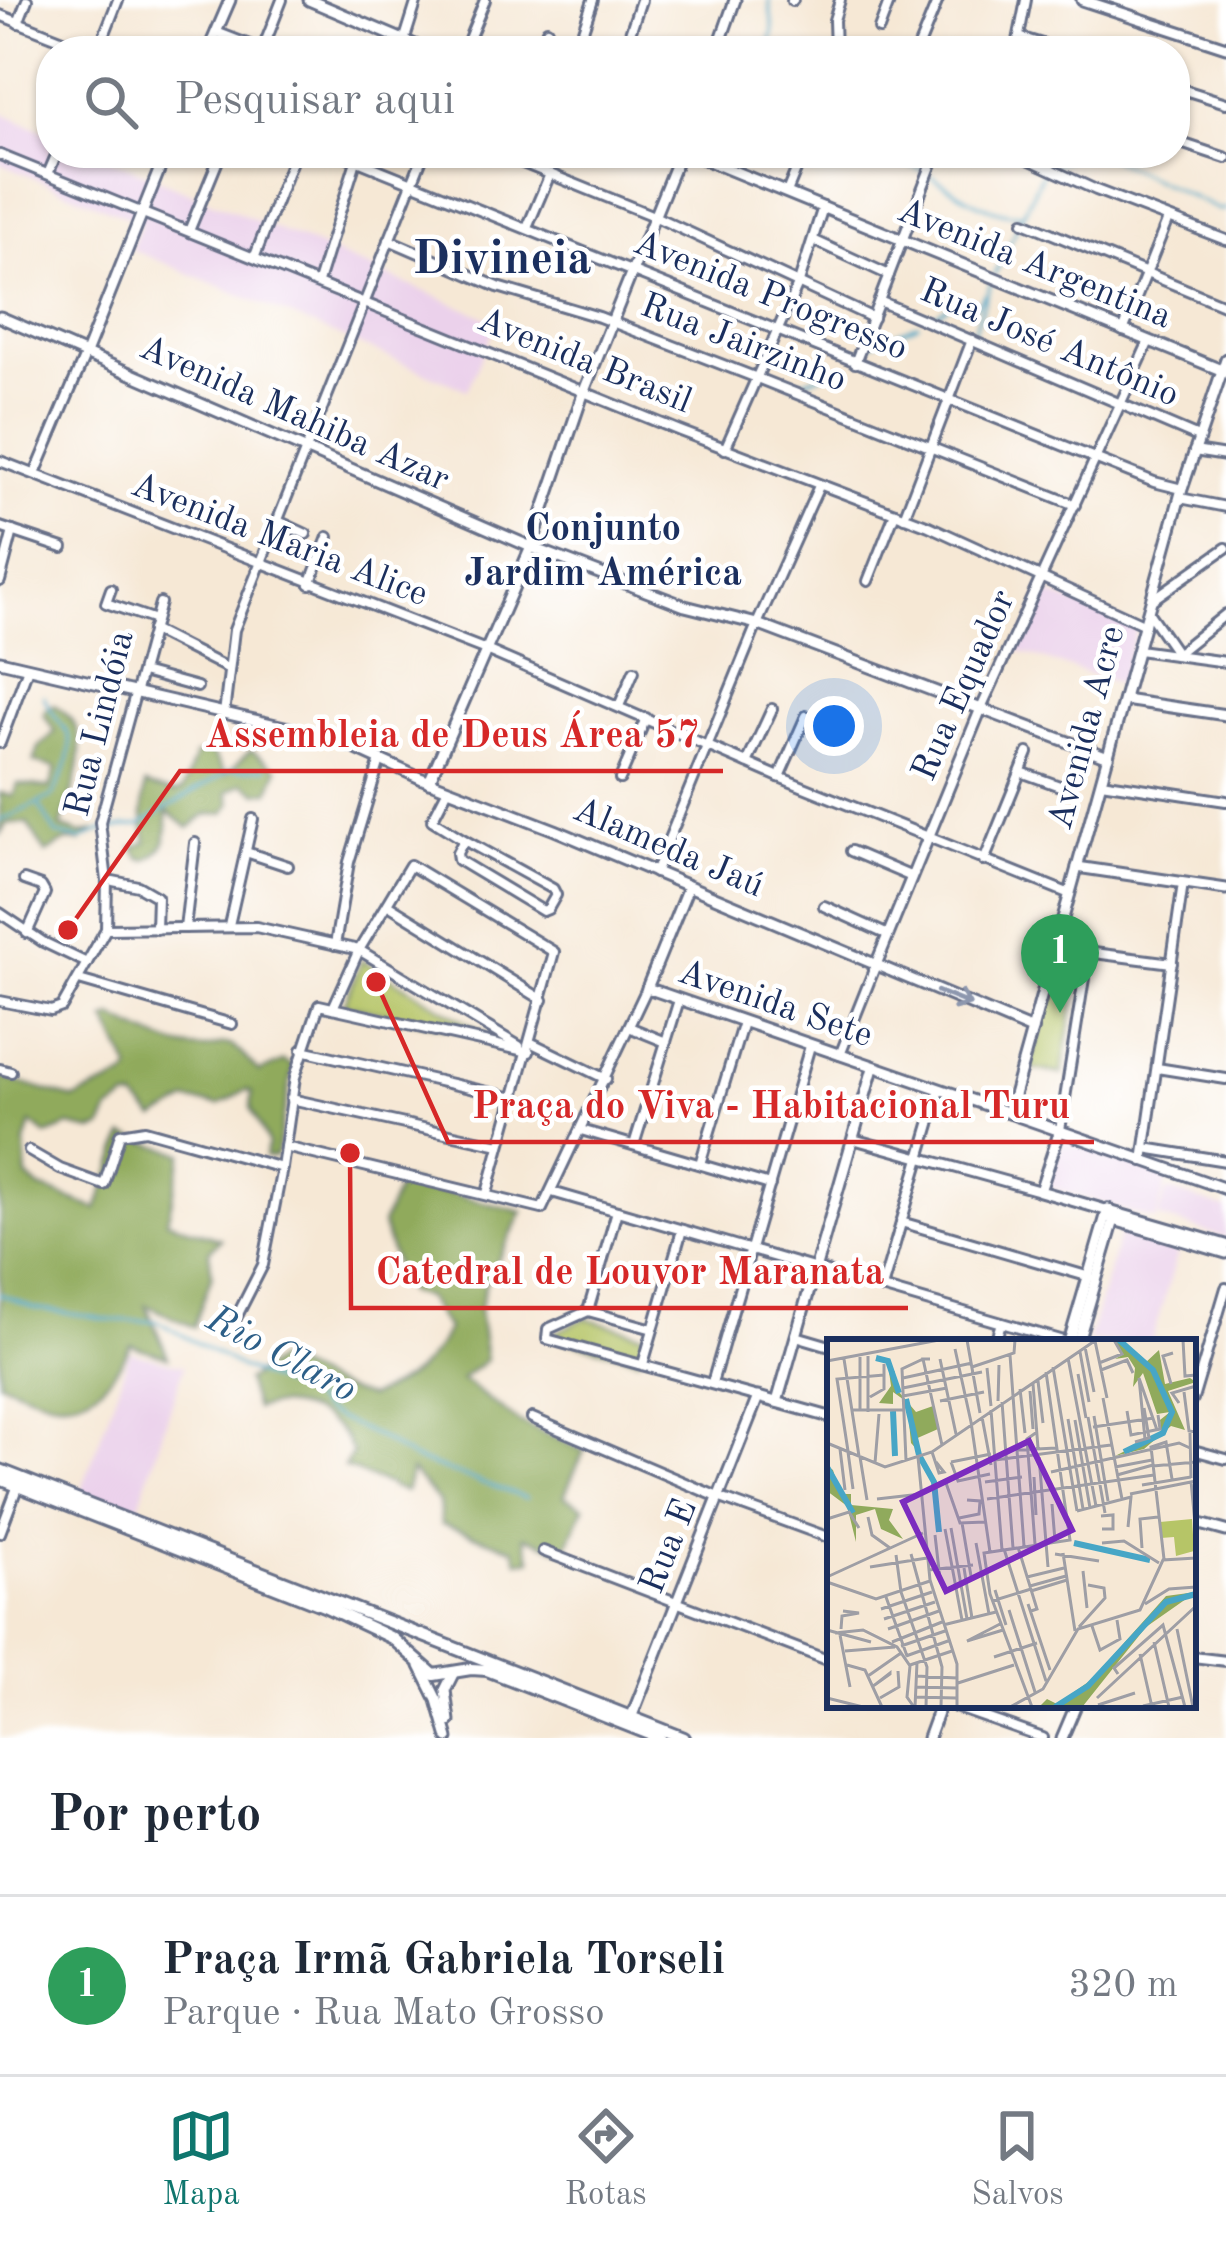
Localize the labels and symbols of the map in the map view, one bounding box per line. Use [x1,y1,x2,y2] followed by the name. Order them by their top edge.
[892,194,1176,336] street label: Avenida Argentina
[628,226,912,368] street label: Avenida Progresso
[412,236,592,284] district label: Divineia
[915,273,1183,415] street label: Rua José Antônio
[635,288,851,400] street label: Rua Jairzinho
[472,303,696,421] street label: Avenida Brasil
[134,331,454,500] street label: Avenida Mahiba Azar
[126,468,432,614] street label: Avenida Maria Alice
[464,510,742,594] district label: Conjunto Jardim América
[907,585,1023,787] street label: Rua Equador
[1044,622,1132,834] street label: Avenida Acre
[61,627,142,821] street label: Rua Lindóia
[180,696,723,771] callout: Assembleia de Deus Área 57
[804,696,864,756] your location
[204,710,700,756] text: Assembleia de Deus Área 57
[567,793,769,905] street label: Alameda Jaú
[1021,914,1099,1013] pin: 1
[673,955,877,1055] street label: Avenida Sete
[934,989,971,1010] one-way arrow
[448,1067,1094,1142] callout: Praça do Viva - Habitacional Turu
[472,1088,1070,1127] text: Praça do Viva - Habitacional Turu
[351,1233,908,1308] callout: Catedral de Louvor Maranata
[375,1254,885,1293] text: Catedral de Louvor Maranata
[199,1299,362,1411] water label: Rio Claro
[827,1339,1196,1708] inset map
[635,1495,705,1599] street label: Rua E

